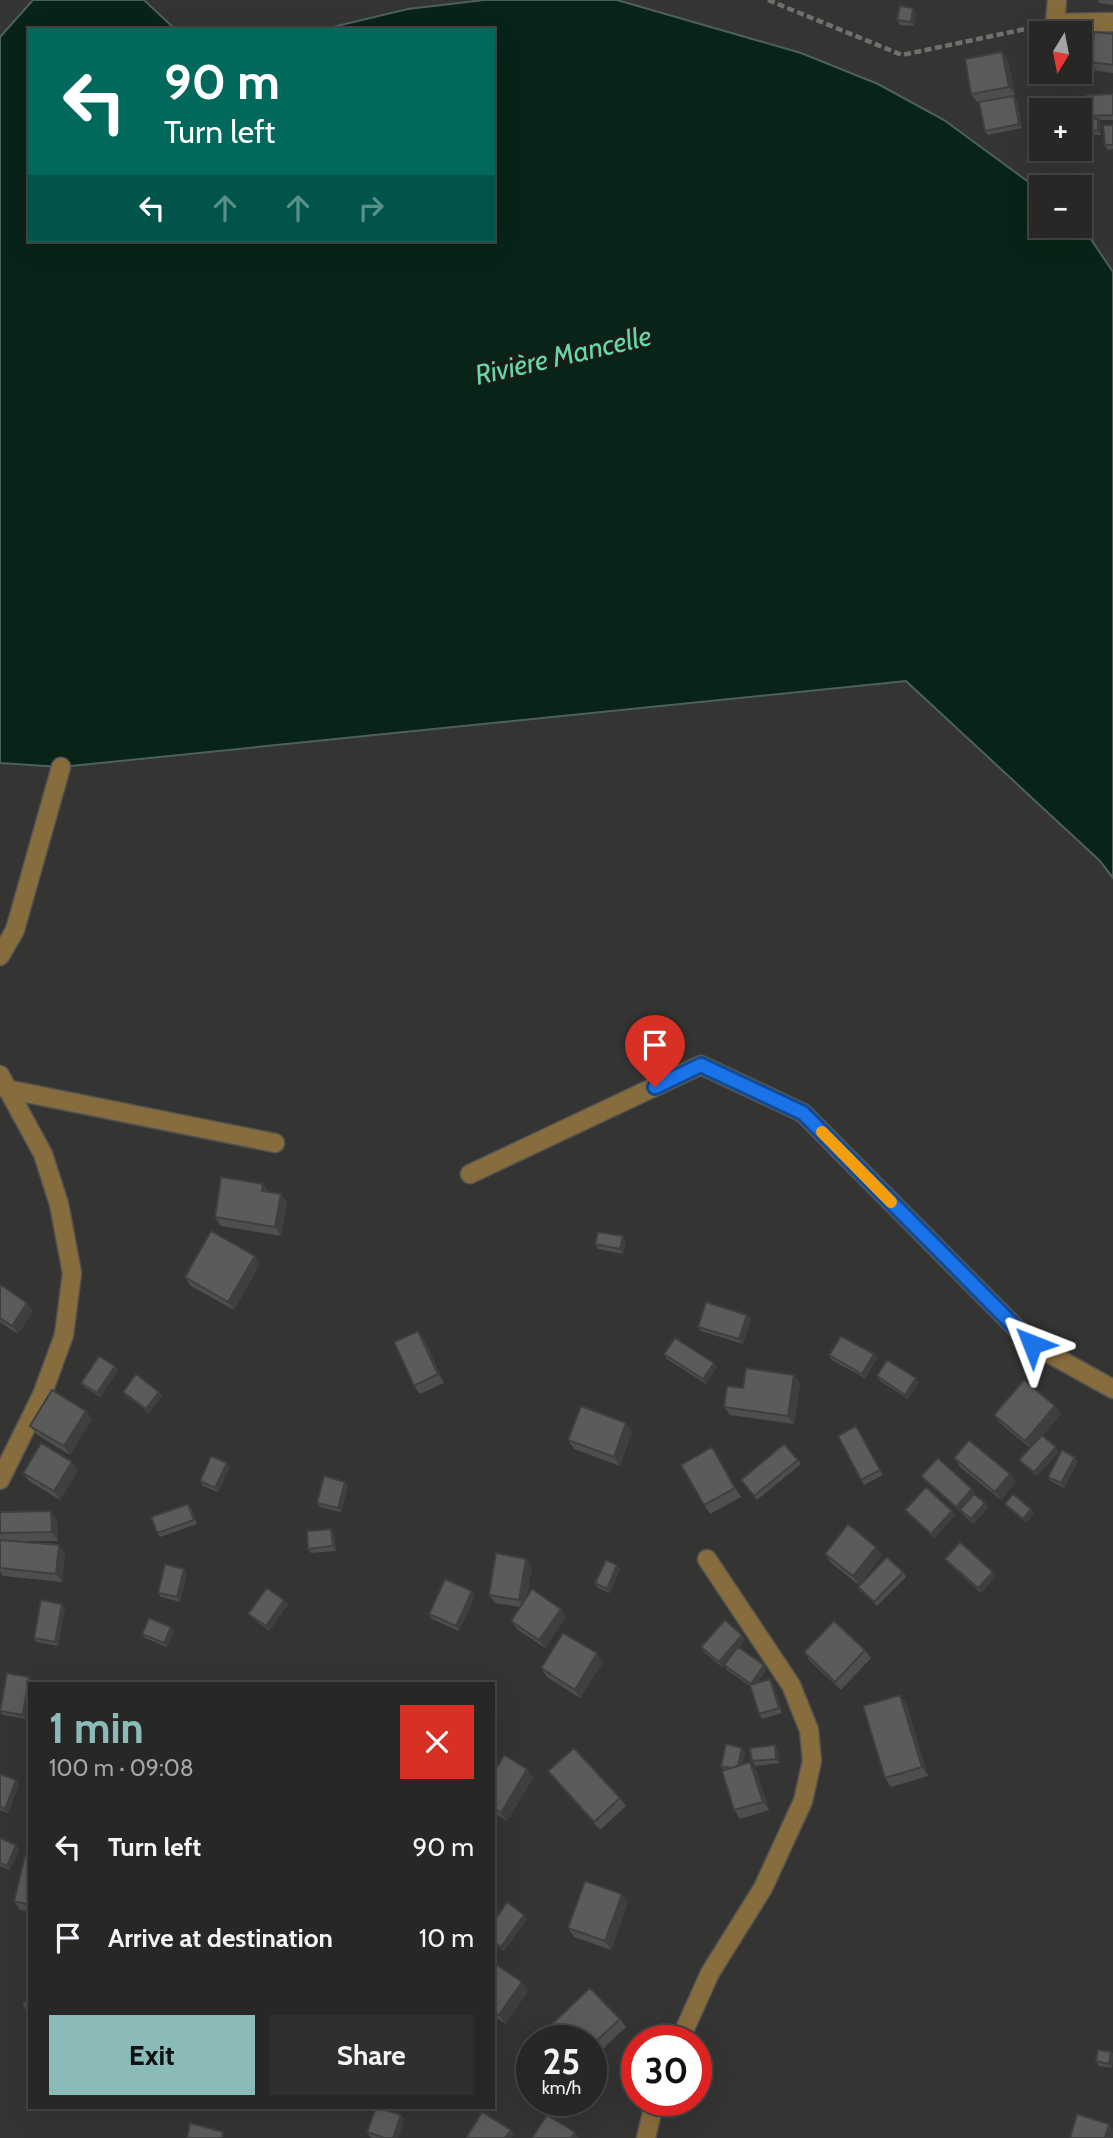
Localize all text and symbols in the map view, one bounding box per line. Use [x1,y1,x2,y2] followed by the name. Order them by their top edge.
[1029,21,1092,84] north arrow
[1029,21,1092,238] map controls
[164,52,280,111] text: 90 m
[49,56,140,147] icon: left
[1029,98,1092,161] button: +
[164,112,275,151] text: Turn left
[1029,175,1092,238] button: −
[133,189,171,227] icon: left
[206,189,244,227] icon: ahead
[279,189,317,227] icon: ahead
[352,189,390,227] icon: right
[471,318,655,392] water label: Rivière Mancelle
[625,1015,685,1087] pin
[636,1026,674,1064] icon: arrive
[995,1307,1069,1381] position arrow
[49,1702,144,1754] text: 1 min
[400,1705,474,1779] button: close
[49,1754,194,1782] text: 100 m · 09:08
[49,1828,87,1866] icon: left
[108,1831,201,1863] text: Turn left
[412,1831,474,1863] text: 90 m
[49,1919,87,1957] icon: arrive
[108,1922,333,1954] text: Arrive at destination
[419,1922,474,1954] text: 10 m
[49,2015,255,2095] button: Exit
[269,2015,474,2095] button: Share
[621,2025,712,2116] speed limit sign: 30
[543,2040,580,2083] text: 25
[542,2077,581,2099] text: km/h

